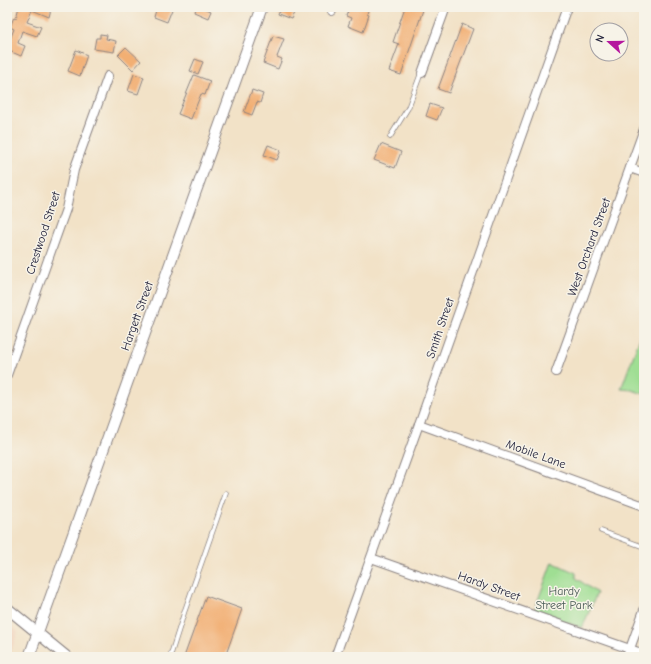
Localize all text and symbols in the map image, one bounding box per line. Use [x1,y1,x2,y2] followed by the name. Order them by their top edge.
[589,22,629,62] north arrow
[593,33,607,44] text: N
[23,189,63,276] street label: Crestwood Street
[565,196,613,298] street label: West Orchard Street
[118,279,156,352] street label: Hargett Street
[423,295,457,360] street label: Smith Street
[504,437,568,471] street label: Mobile Lane
[456,568,522,604] street label: Hardy Street
[535,584,593,612] park label: Hardy Street Park

